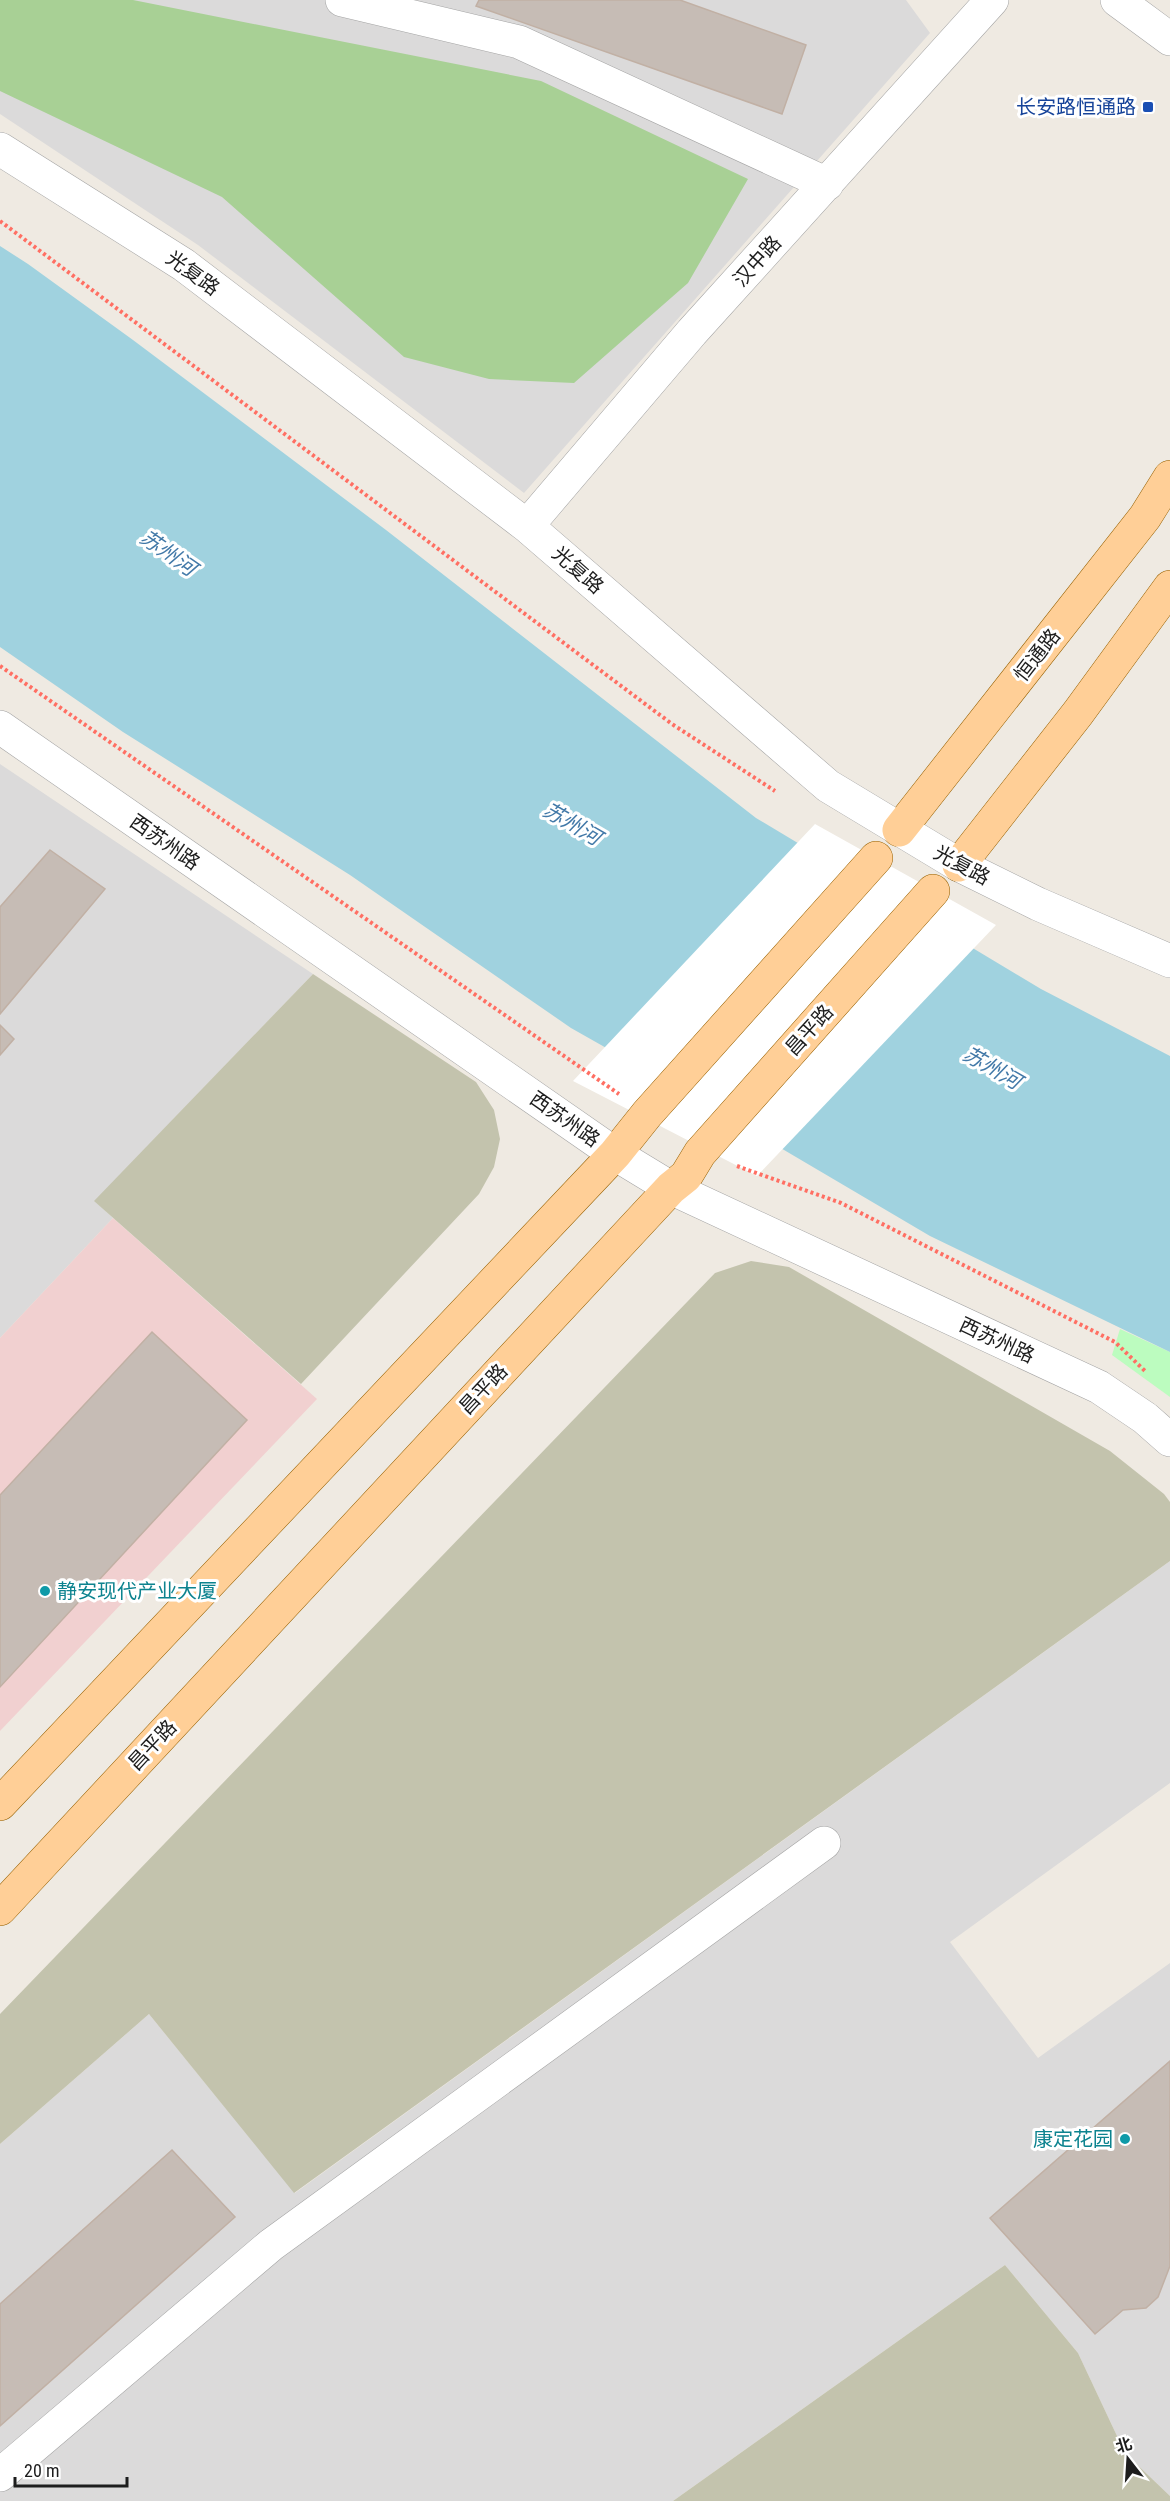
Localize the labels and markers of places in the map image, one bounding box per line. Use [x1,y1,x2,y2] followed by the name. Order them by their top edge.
[1016,95,1136,119] place label: 长安路恒通路
[1141,100,1155,114] marker: 长安路恒通路
[57,1579,217,1603] place label: 静安现代产业大厦
[38,1584,52,1598] marker: 静安现代产业大厦
[1033,2127,1113,2151] place label: 康定花园
[1118,2132,1132,2146] marker: 康定花园

